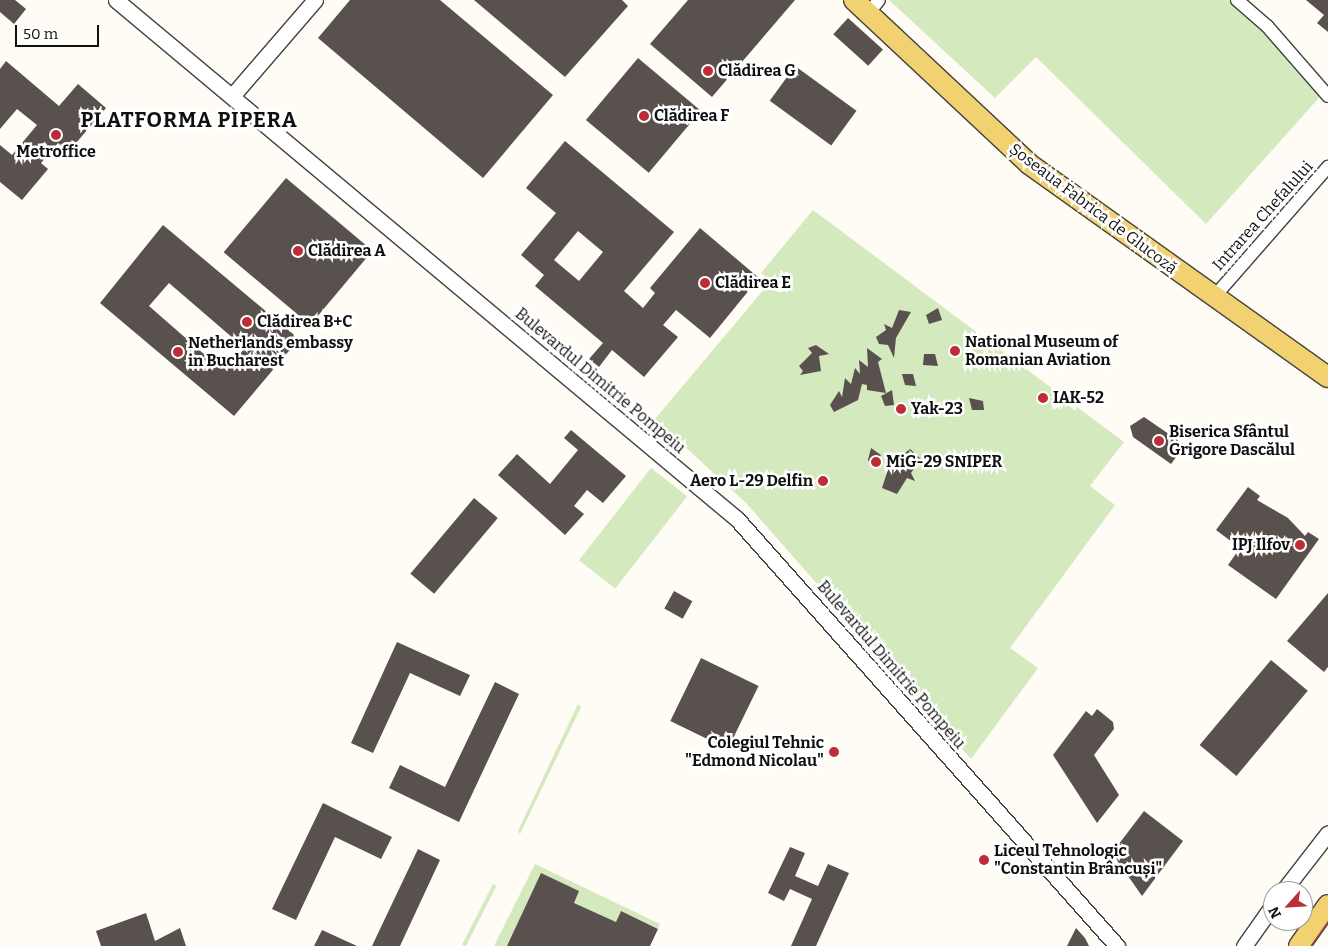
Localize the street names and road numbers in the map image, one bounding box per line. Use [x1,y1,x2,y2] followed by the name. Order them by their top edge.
[1005,140,1181,278] street label: Șoseaua Fabrica de Glucoză
[1209,157,1317,275] street label: Intrarea Chefalului
[511,304,689,458] street label: Bulevardul Dimitrie Pompeiu
[813,577,969,753] street label: Bulevardul Dimitrie Pompeiu

